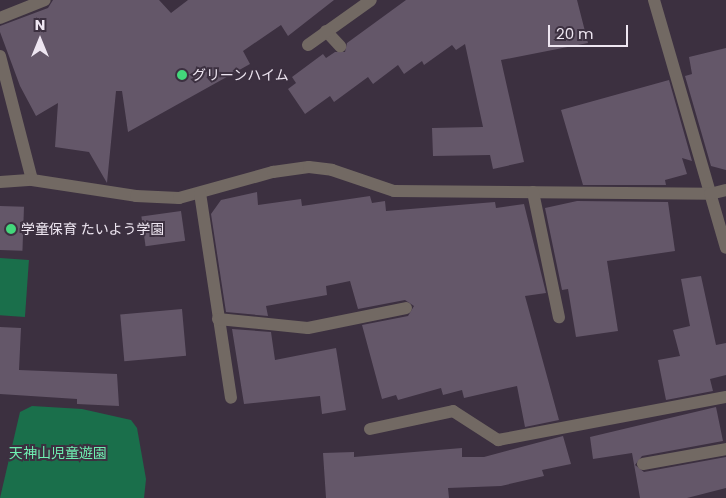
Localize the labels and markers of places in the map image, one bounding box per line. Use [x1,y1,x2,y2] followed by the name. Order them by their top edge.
[192,67,290,83] place label: グリーンハイム
[176,69,188,81] marker: グリーンハイム
[21,221,165,237] place label: 学童保育 たいよう学園
[5,223,17,235] marker: 学童保育 たいよう学園

